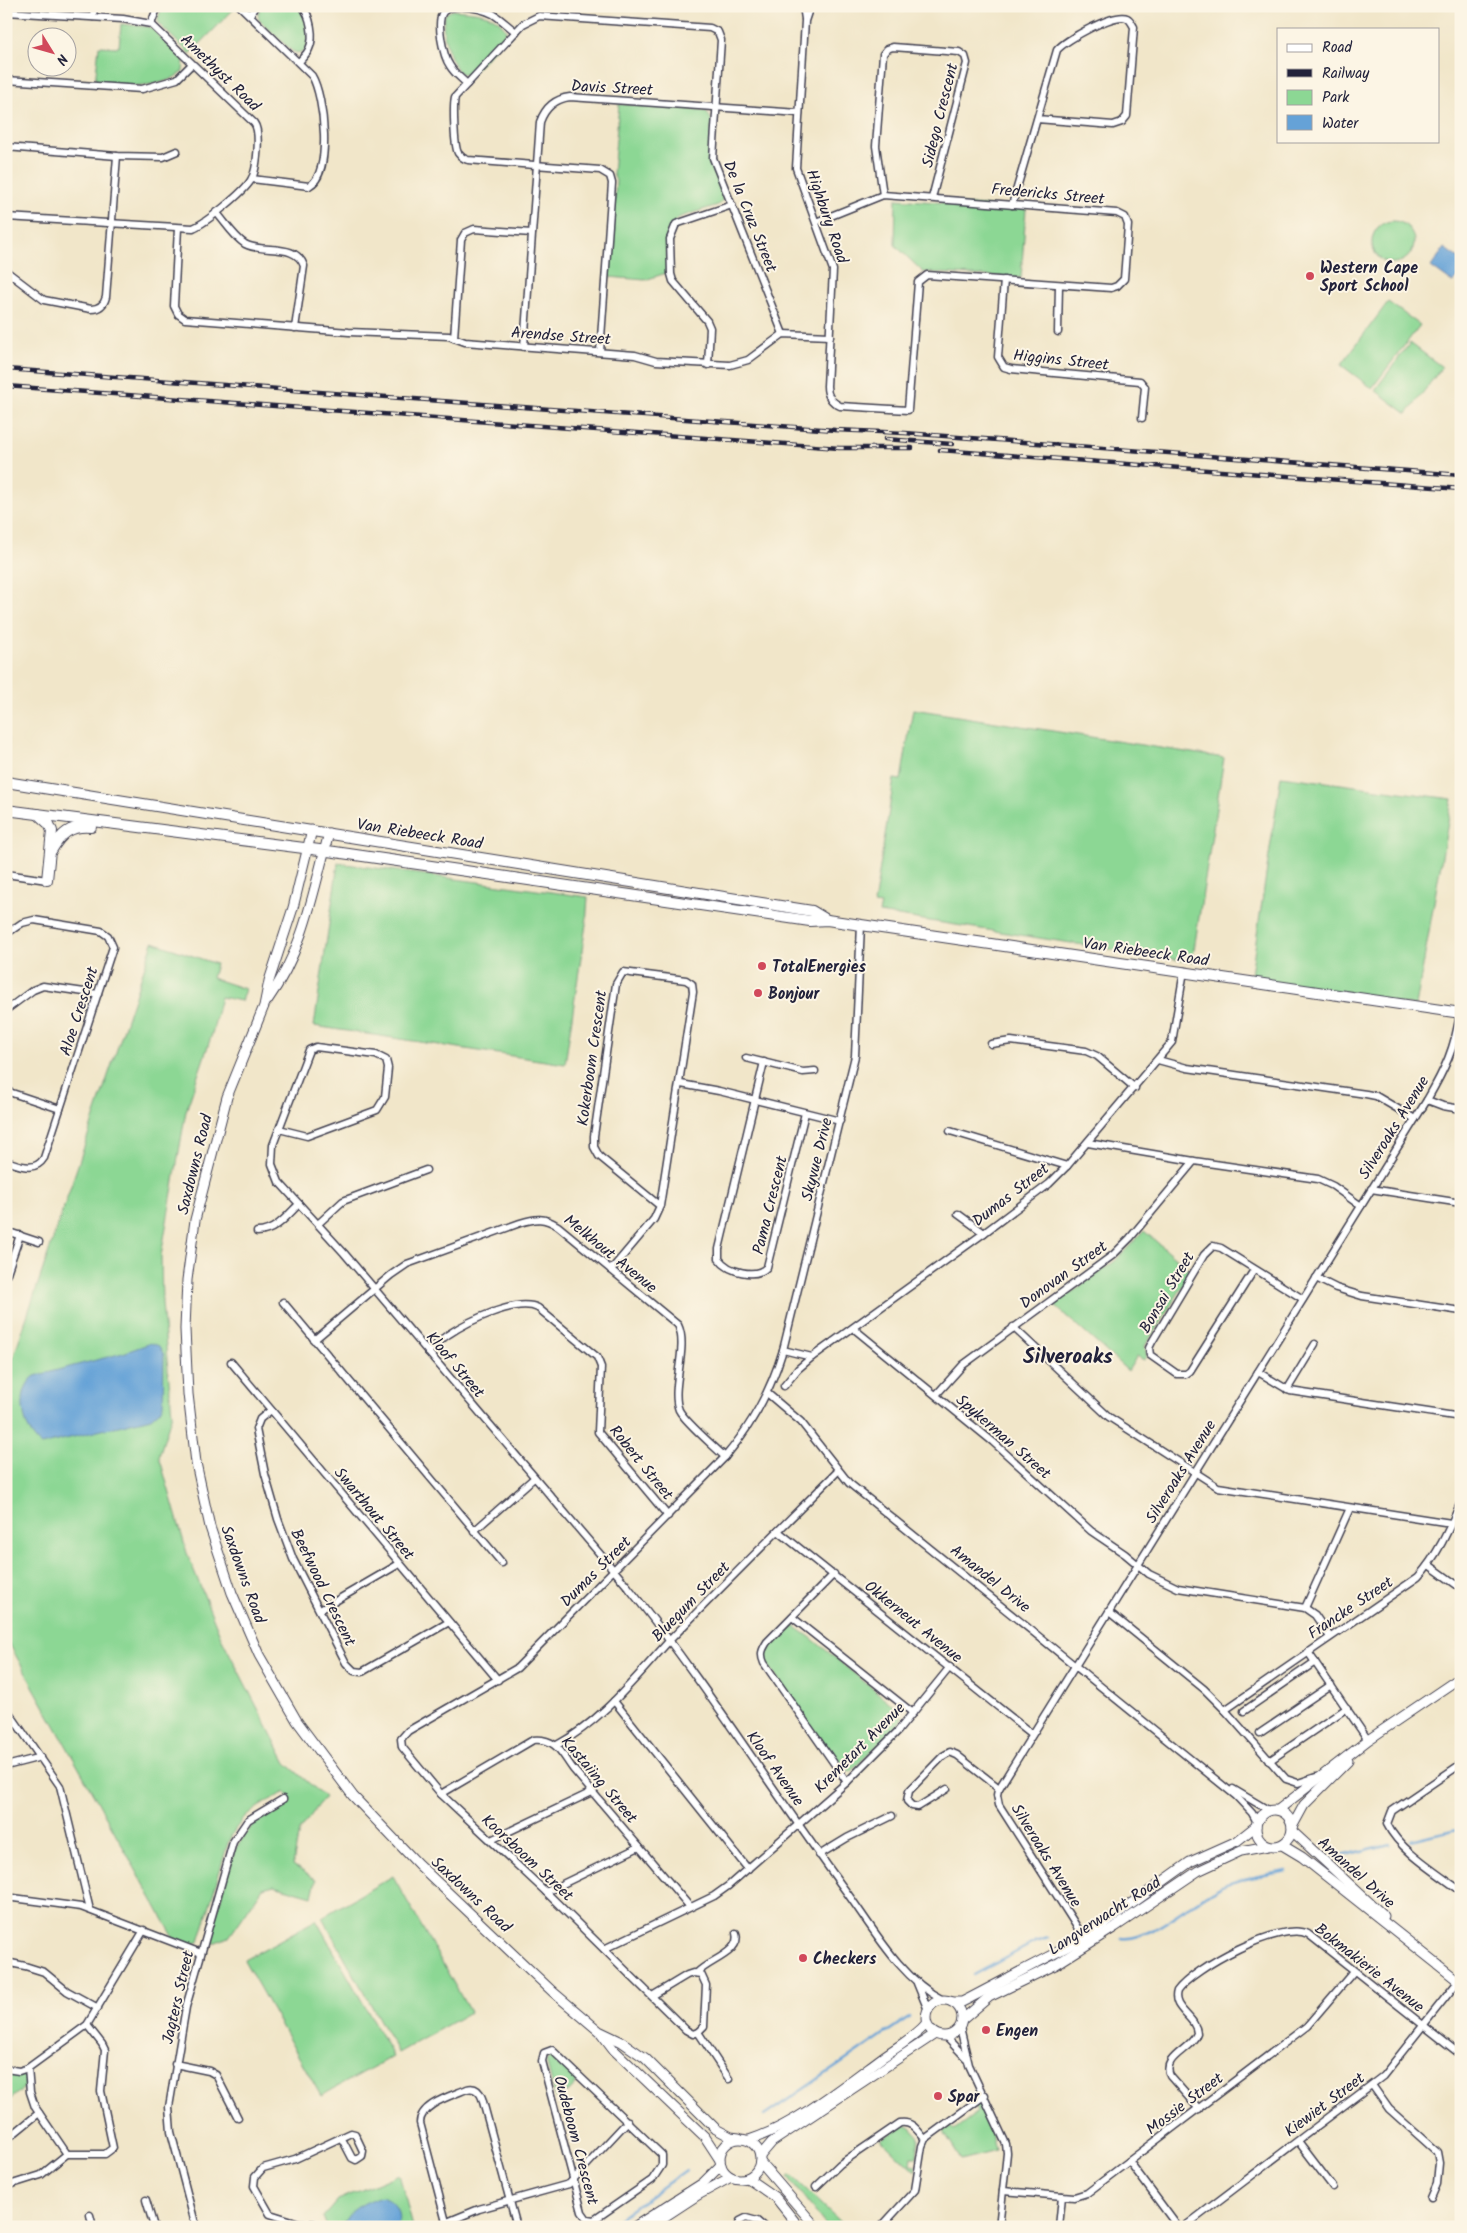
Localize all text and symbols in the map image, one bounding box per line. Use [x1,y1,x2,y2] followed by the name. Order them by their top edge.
[28,28,78,78] north arrow
[174,28,267,119] street label: Amethyst Road
[1277,28,1440,142] legend
[1322,36,1353,60] text: Road
[50,49,73,69] text: N
[915,60,966,170] street label: Sidego Crescent
[1322,62,1370,86] text: Railway
[570,74,654,103] street label: Davis Street
[1322,86,1350,110] text: Park
[1322,112,1359,136] text: Water
[716,157,784,277] street label: De la Cruz Street
[799,166,855,268] street label: Highbury Road
[990,177,1106,212] street label: Fredericks Street
[1320,256,1418,299] place label: Western Cape Sport School
[1304,270,1316,282] marker: Western Cape Sport School
[510,321,612,353] street label: Arendse Street
[1012,343,1111,378] street label: Higgins Street
[355,812,486,857] street label: Van Riebeeck Road
[1081,931,1212,974] street label: Van Riebeeck Road
[772,955,867,980] place label: TotalEnergies
[756,960,768,972] marker: TotalEnergies
[53,963,106,1059] street label: Aloe Crescent
[768,982,820,1007] place label: Bonjour
[752,987,764,999] marker: Bonjour
[571,988,614,1128] street label: Kokerboom Crescent
[1352,1071,1436,1184] street label: Silveroaks Avenue
[171,1111,220,1217] street label: Saxdowns Road
[795,1115,840,1204] street label: Skyvue Drive
[746,1153,795,1257] street label: Pama Crescent
[967,1156,1056,1233] street label: Dumas Street
[558,1208,662,1300] street label: Melkhout Avenue
[1015,1234,1114,1316] street label: Donovan Street
[1133,1247,1202,1338] street label: Bonsai Street
[419,1326,491,1405] street label: Kloof Street
[1023,1341,1113,1374] district label: Silveroaks
[950,1389,1057,1486] street label: Spykerman Street
[1139,1415,1223,1528] street label: Silveroaks Avenue
[603,1420,680,1507] street label: Robert Street
[327,1462,421,1567] street label: Swarthout Street
[213,1522,272,1628] street label: Saxdowns Road
[283,1525,362,1651] street label: Beefwood Crescent
[555,1530,638,1613] street label: Dumas Street
[944,1539,1036,1620] street label: Amandel Drive
[646,1555,737,1648] street label: Bluegum Street
[1303,1570,1399,1646] street label: Francke Street
[858,1575,968,1670] street label: Okkerneut Avenue
[809,1697,912,1800] street label: Kremetart Avenue
[739,1726,810,1812] street label: Kloof Avenue
[554,1730,644,1830] street label: Kastaiing Street
[1004,1799,1088,1912] street label: Silveroaks Avenue
[475,1808,579,1908] street label: Koorsboom Street
[1311,1831,1401,1915] street label: Amandel Drive
[425,1851,518,1940] street label: Saxdowns Road
[1043,1870,1167,1962] street label: Langverwacht Road
[1309,1917,1429,2019] street label: Bokmakierie Avenue
[156,1947,202,2046] street label: Jagters Street
[813,1947,877,1972] place label: Checkers
[797,1952,809,1964] marker: Checkers
[996,2019,1038,2044] place label: Engen
[980,2024,992,2036] marker: Engen
[1141,2066,1230,2142] street label: Mossie Street
[1279,2066,1371,2144] street label: Kiewiet Street
[546,2073,605,2208] street label: Oudeboom Crescent
[948,2085,981,2110] place label: Spar
[932,2090,944,2102] marker: Spar

